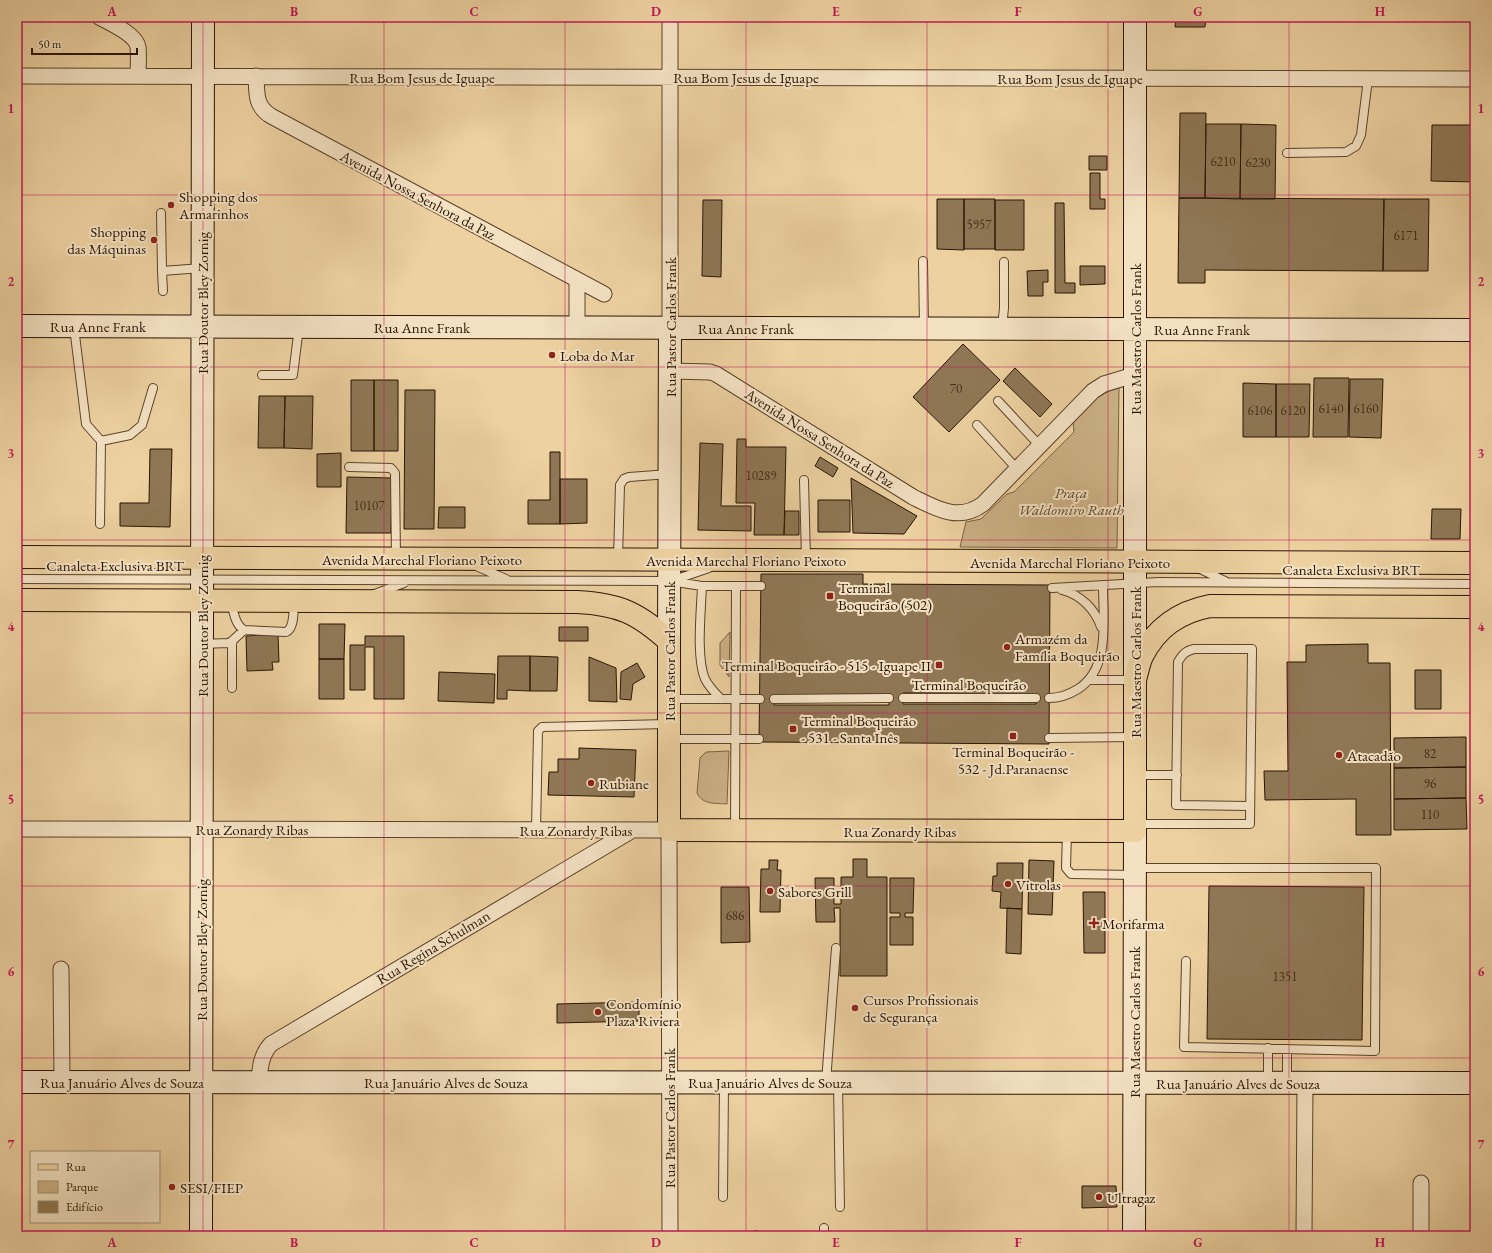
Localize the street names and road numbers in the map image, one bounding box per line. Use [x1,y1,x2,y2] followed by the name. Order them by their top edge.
[349,68,495,87] street label: Rua Bom Jesus de Iguape
[673,68,819,87] street label: Rua Bom Jesus de Iguape
[997,69,1143,88] street label: Rua Bom Jesus de Iguape
[336,146,499,244] street label: Avenida Nossa Senhora da Paz
[193,232,212,374] street label: Rua Doutor Bley Zornig
[661,256,680,397] street label: Rua Pastor Carlos Frank
[1126,262,1145,415] street label: Rua Maestro Carlos Frank
[50,317,147,336] street label: Rua Anne Frank
[374,318,471,337] street label: Rua Anne Frank
[698,319,795,338] street label: Rua Anne Frank
[1154,320,1251,339] street label: Rua Anne Frank
[741,384,899,492] street label: Avenida Nossa Senhora da Paz
[321,550,522,569] street label: Avenida Marechal Floriano Peixoto
[645,551,846,570] street label: Avenida Marechal Floriano Peixoto
[969,553,1170,572] street label: Avenida Marechal Floriano Peixoto
[193,555,212,697] street label: Rua Doutor Bley Zornig
[46,556,185,575] street label: Canaleta Exclusiva BRT
[1282,560,1421,579] street label: Canaleta Exclusiva BRT
[660,580,679,721] street label: Rua Pastor Carlos Frank
[1126,585,1145,738] street label: Rua Maestro Carlos Frank
[911,675,1027,694] street label: Terminal Boqueirão
[196,820,309,839] street label: Rua Zonardy Ribas
[520,821,633,840] street label: Rua Zonardy Ribas
[844,822,957,841] street label: Rua Zonardy Ribas
[192,879,211,1021] street label: Rua Doutor Bley Zornig
[373,906,493,988] street label: Rua Regina Schulman
[1125,945,1144,1098] street label: Rua Maestro Carlos Frank
[660,1047,679,1188] street label: Rua Pastor Carlos Frank
[40,1073,204,1092] street label: Rua Januário Alves de Souza
[364,1073,528,1092] street label: Rua Januário Alves de Souza
[688,1073,852,1092] street label: Rua Januário Alves de Souza
[1156,1074,1320,1093] street label: Rua Januário Alves de Souza

